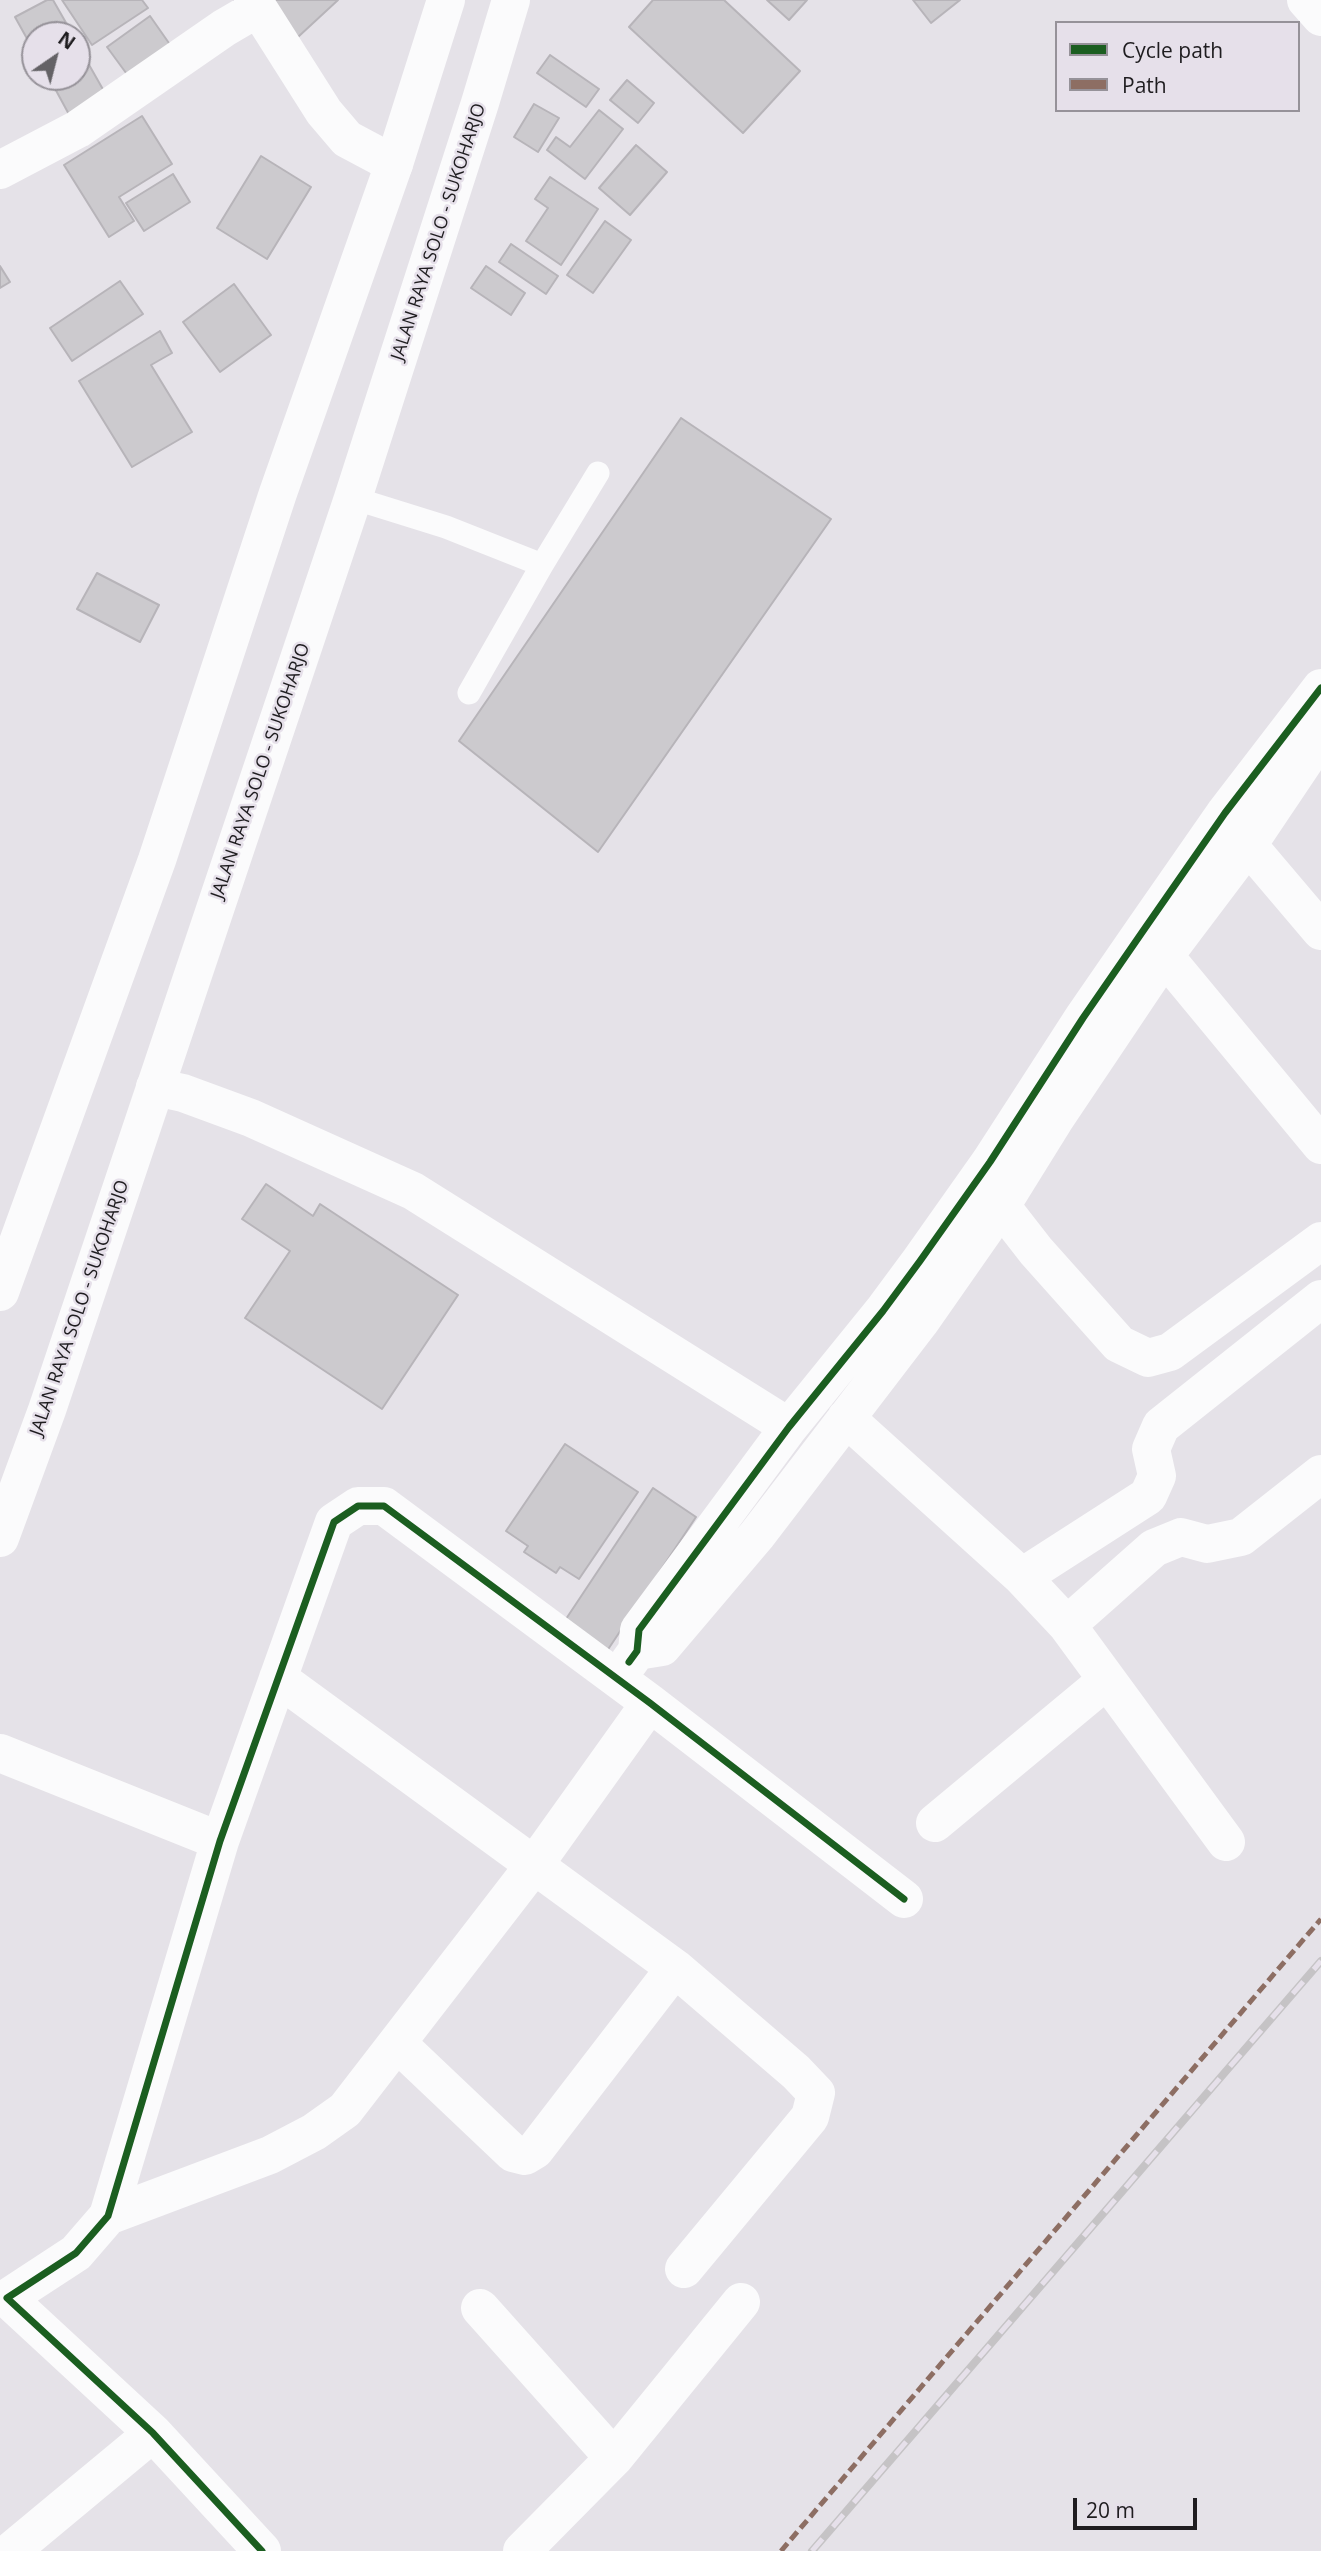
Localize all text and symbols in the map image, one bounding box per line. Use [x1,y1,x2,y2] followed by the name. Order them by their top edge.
[21,21,91,91] north arrow
[1055,21,1300,112] legend
[53,25,81,56] text: N
[1122,36,1223,64] text: Cycle path
[1122,71,1167,99] text: Path
[387,101,491,363] street label: JALAN RAYA SOLO - SUKOHARJO
[207,640,315,902] street label: JALAN RAYA SOLO - SUKOHARJO
[26,1177,134,1439] street label: JALAN RAYA SOLO - SUKOHARJO
[1076,2484,1200,2528] scale bar
[1086,2496,1135,2524] text: 20 m

